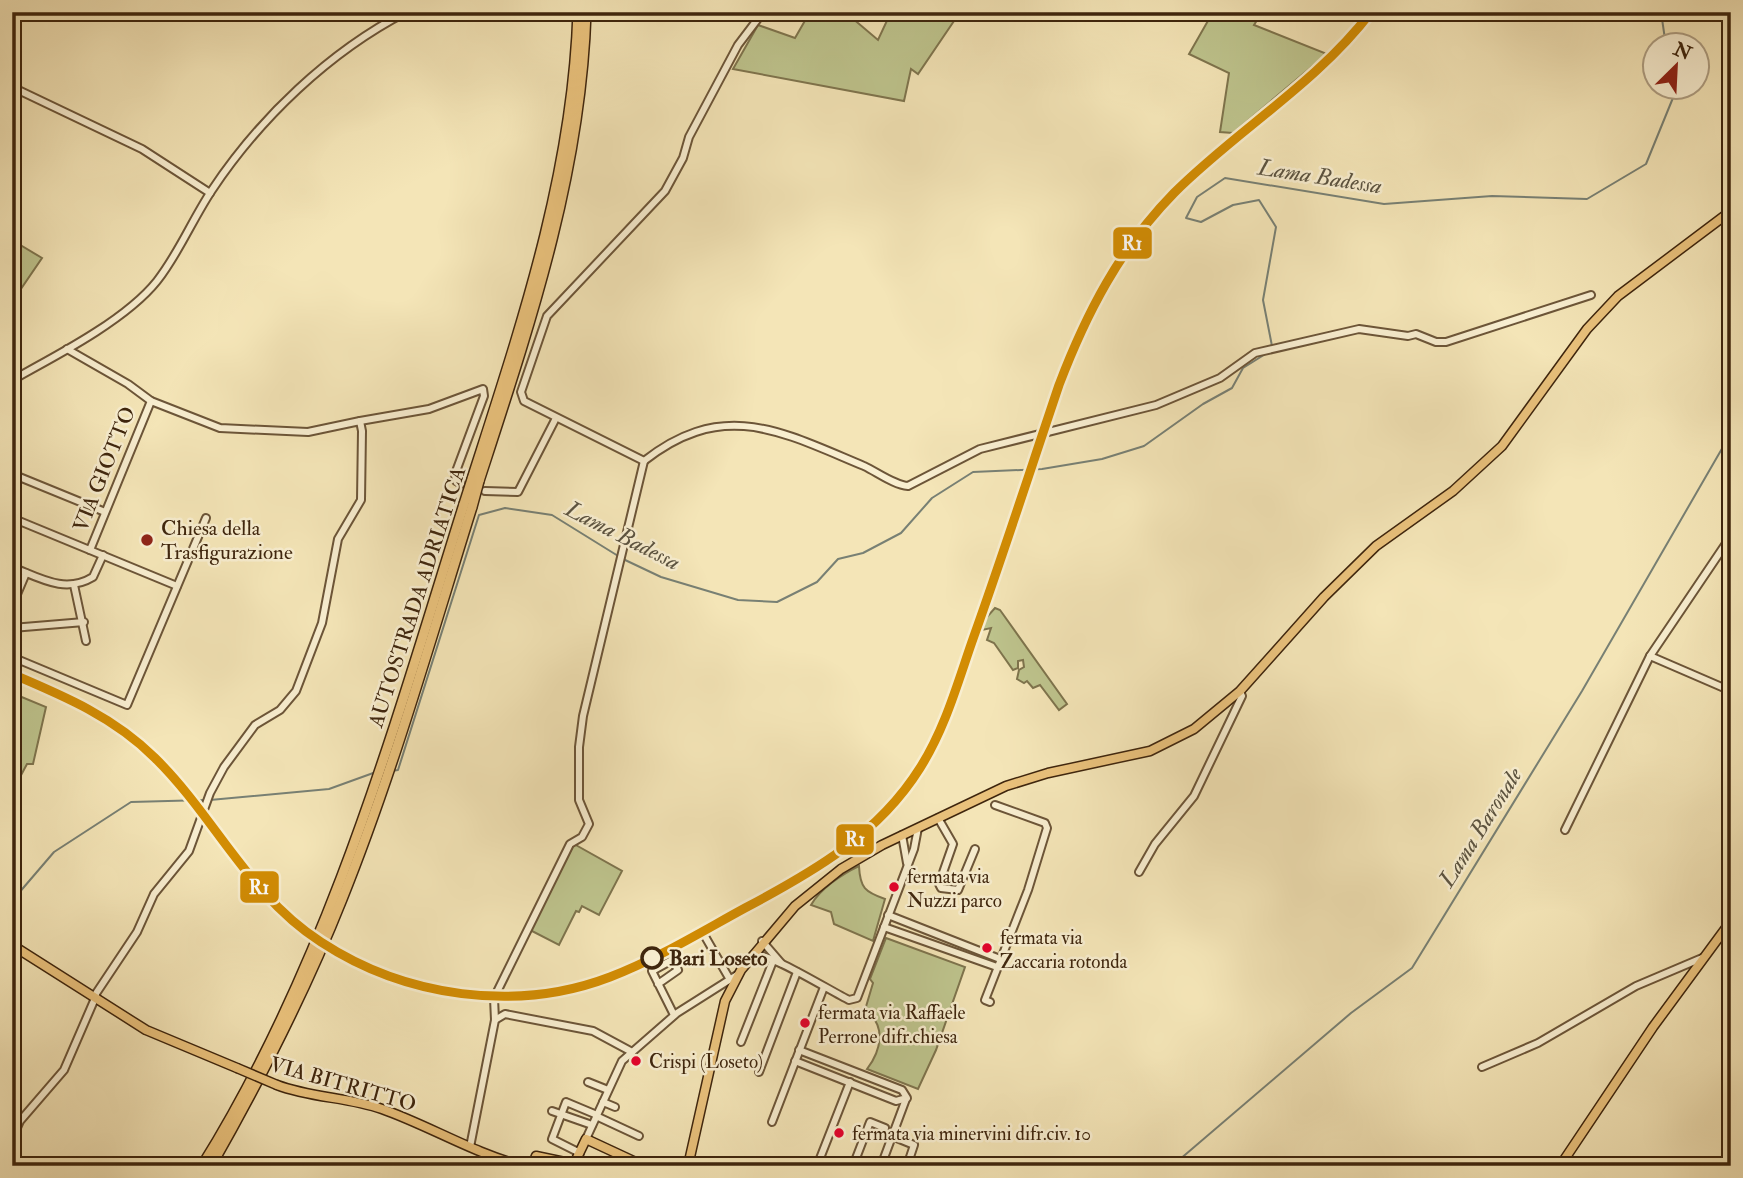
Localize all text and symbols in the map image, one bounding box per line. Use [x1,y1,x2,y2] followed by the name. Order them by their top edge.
[1642,32,1712,102] north arrow
[1669,37,1696,66] text: N
[1255,152,1384,201] water label: Lama Badessa
[1112,226,1153,260] line badge: R1
[1122,232,1142,256] text: R1
[67,403,142,536] street label: VIA GIOTTO
[362,463,472,732] street label: AUTOSTRADA ADRIATICA
[560,494,685,577] water label: Lama Badessa
[161,515,293,566] place label: Chiesa della Trasfigurazione
[139,532,155,548] marker: Chiesa della Trasfigurazione
[1432,762,1529,893] water label: Lama Baronale
[835,823,875,856] line badge: R1
[845,828,865,852] text: R1
[907,865,1002,914] place label: fermata via Nuzzi parco
[239,870,280,904] line badge: R1
[249,876,269,900] text: R1
[887,880,901,894] marker: fermata via Nuzzi parco
[1000,926,1128,974] place label: fermata via Zaccaria rotonda
[980,941,994,955] marker: fermata via Zaccaria rotonda
[669,945,767,972] place label: Bari Loseto
[641,947,663,969] marker: Bari Loseto
[818,1001,965,1049] place label: fermata via Raffaele Perrone difr.chiesa
[798,1016,812,1030] marker: fermata via Raffaele Perrone difr.chiesa
[649,1050,763,1075] place label: Crispi (Loseto)
[267,1051,419,1118] street label: VIA BITRITTO
[629,1054,643,1068] marker: Crispi (Loseto)
[852,1122,1091,1146] place label: fermata via minervini difr.civ. 10
[832,1126,846,1140] marker: fermata via minervini difr.civ. 10

